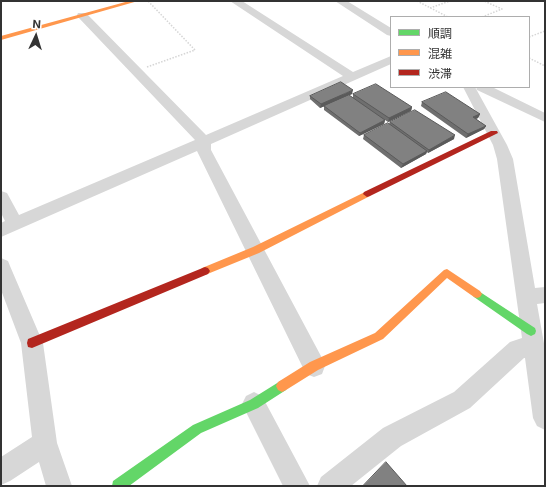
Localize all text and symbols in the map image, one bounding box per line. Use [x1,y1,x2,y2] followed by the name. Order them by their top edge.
[16,16,56,56] north arrow
[390,16,530,88] legend
[32,17,42,31] text: N
[428,26,452,41] text: 順調
[428,46,452,61] text: 混雑
[428,66,452,81] text: 渋滞

